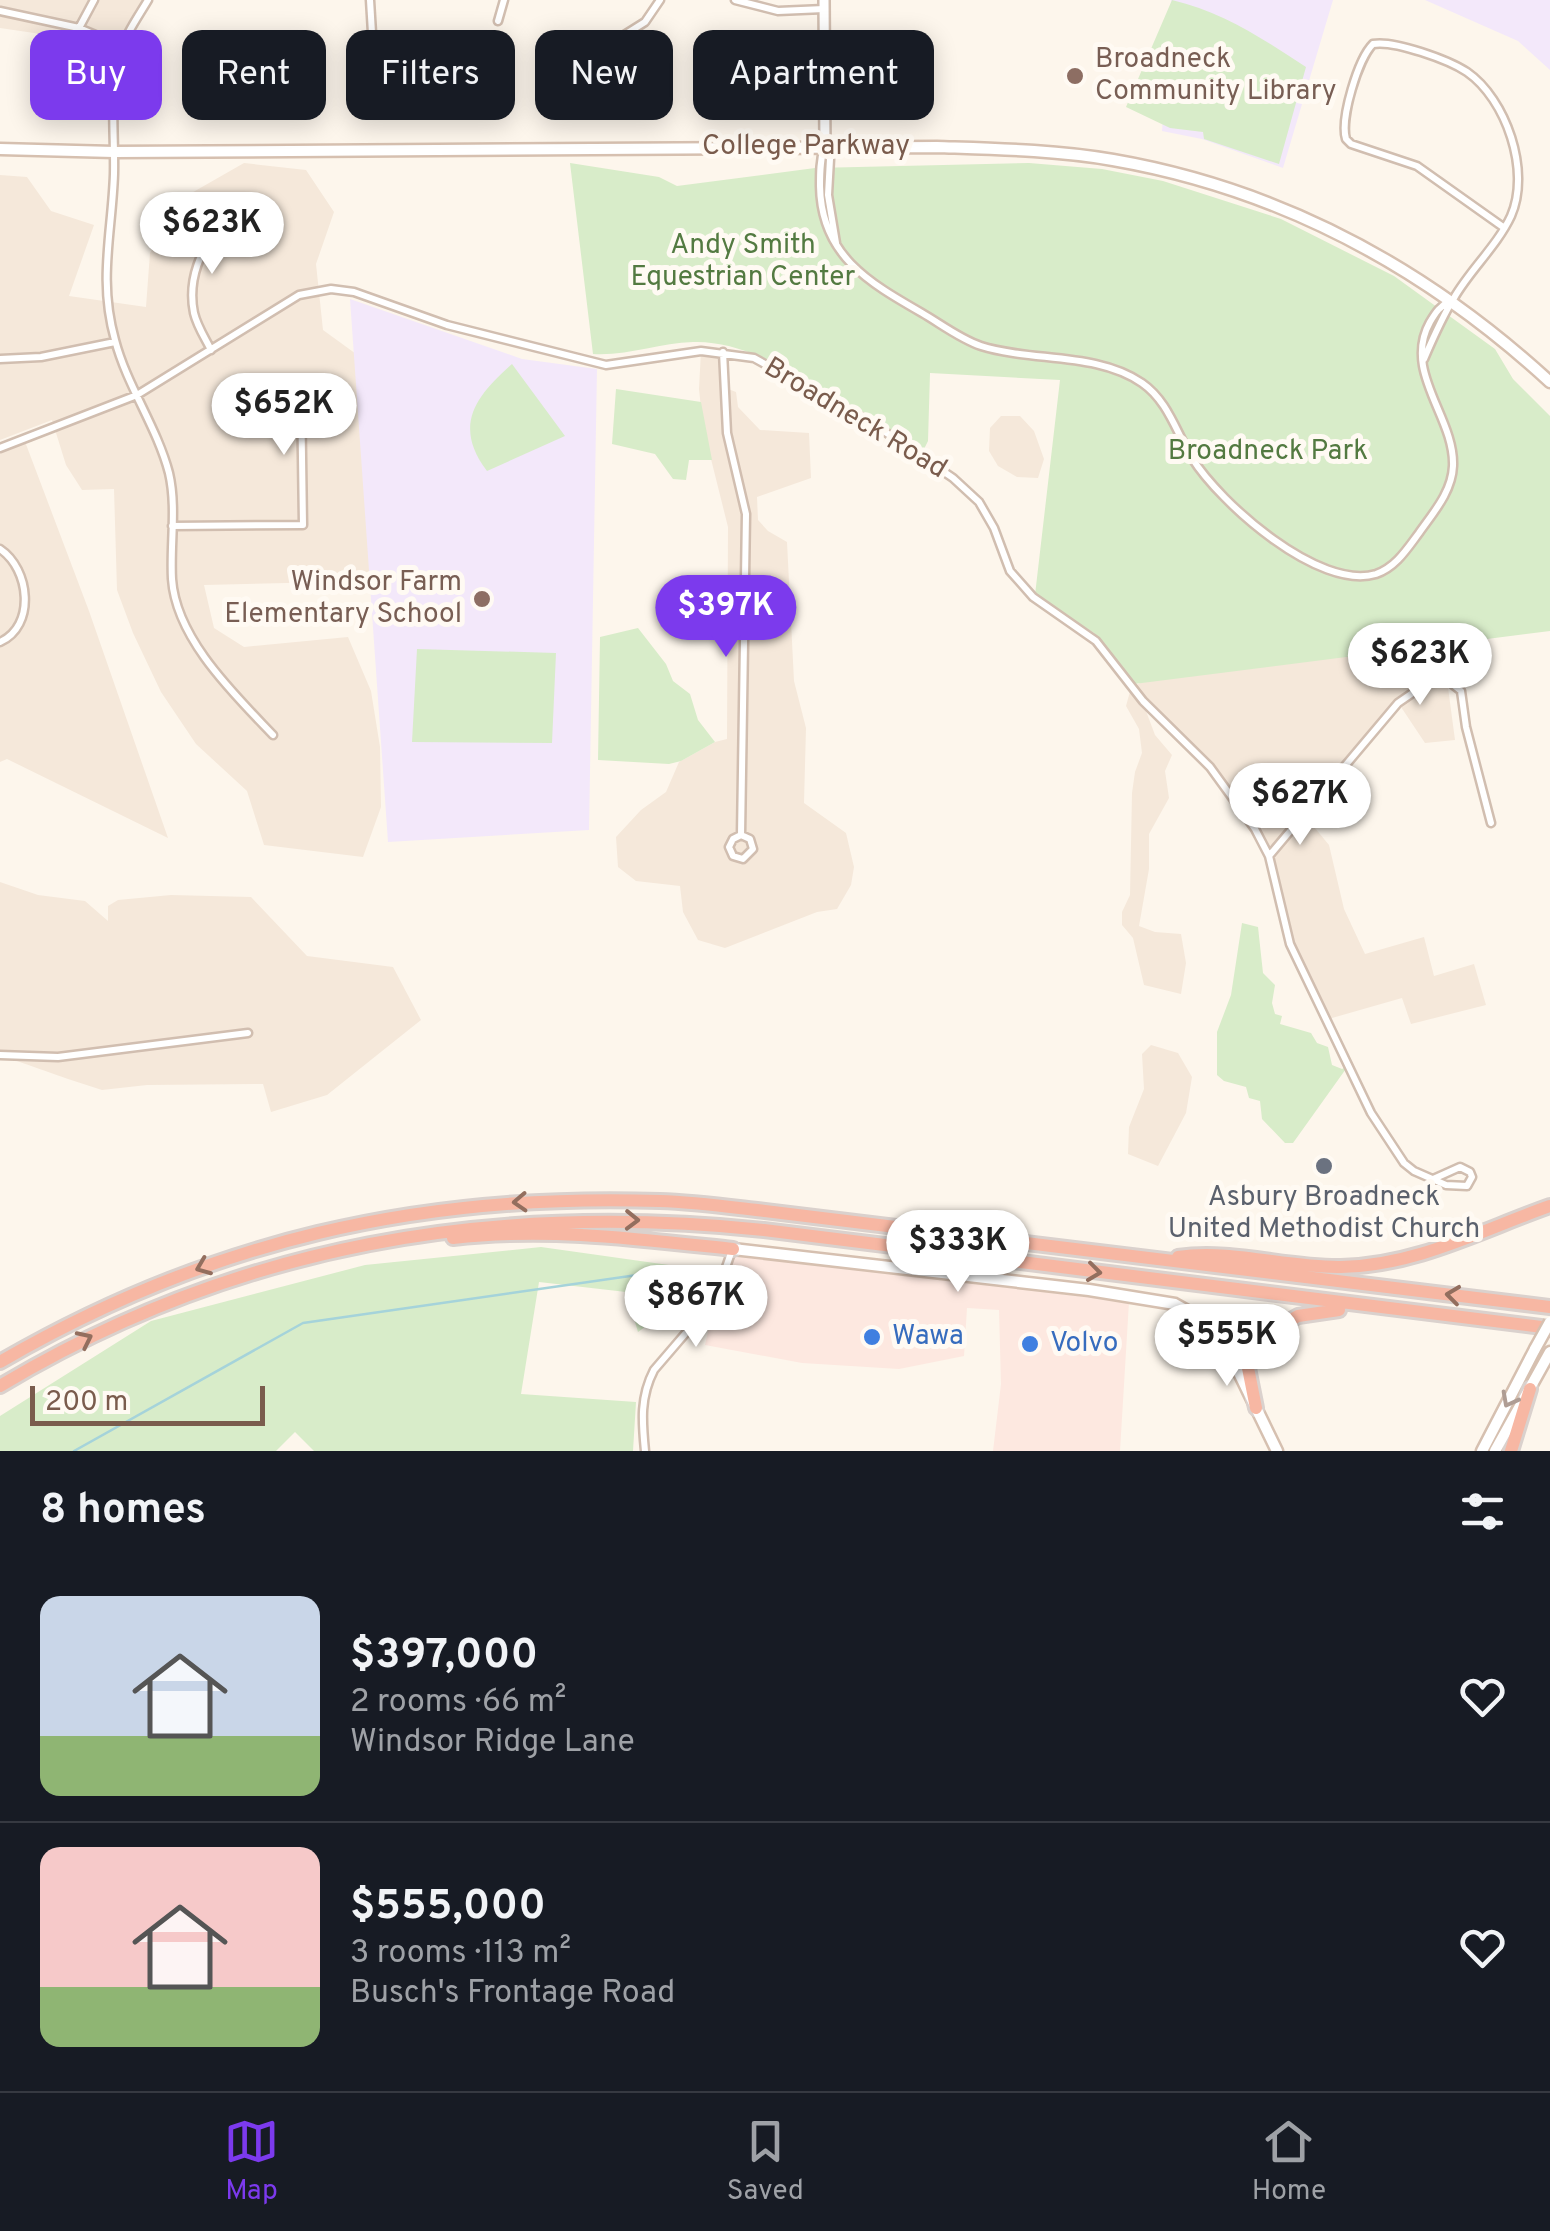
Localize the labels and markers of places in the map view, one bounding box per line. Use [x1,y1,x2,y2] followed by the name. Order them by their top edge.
[1095,42,1337,110] place label: Broadneck Community Library
[1064,65,1086,87] marker: Broadneck Community Library
[142,192,282,277] pin: $623K
[214,373,354,458] pin: $652K
[224,565,462,633] place label: Windsor Farm Elementary School
[656,575,796,660] pin: $397K
[471,588,493,610] marker: Windsor Farm Elementary School
[1350,623,1490,708] pin: $623K
[1230,763,1370,848] pin: $627K
[1313,1155,1335,1177] marker: Asbury Broadneck United Methodist Church
[1168,1180,1480,1248] place label: Asbury Broadneck United Methodist Church
[888,1210,1028,1295] pin: $333K
[626,1265,766,1350] pin: $867K
[1157,1304,1297,1389] pin: $555K
[892,1319,964,1355] place label: Wawa
[861,1326,883,1348] marker: Wawa
[1050,1326,1118,1362] place label: Volvo
[1019,1333,1041,1355] marker: Volvo

